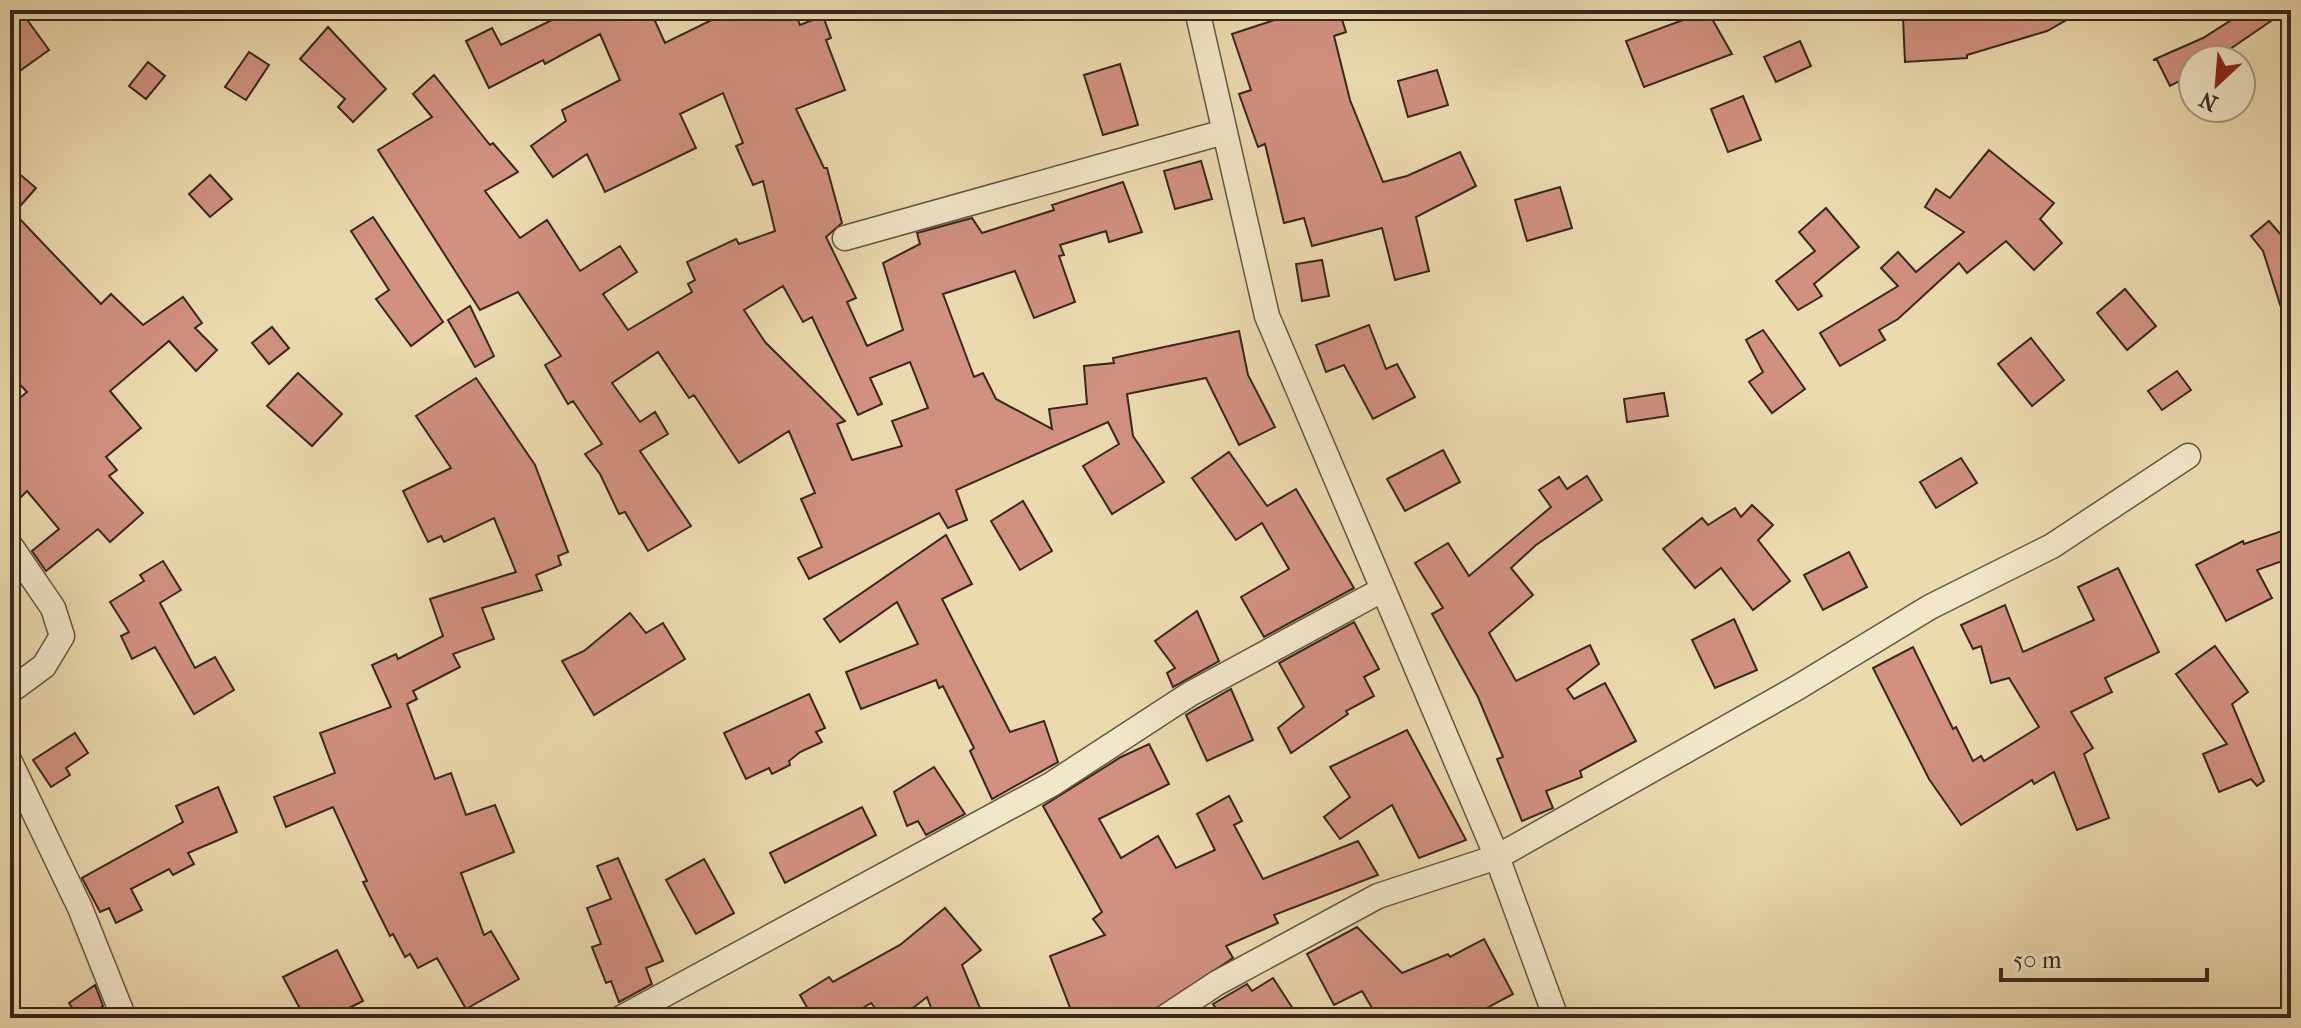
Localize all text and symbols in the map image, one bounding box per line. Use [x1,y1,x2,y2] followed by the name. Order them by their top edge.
[2177,44,2257,124] north arrow
[2195,86,2222,116] text: N
[2001,932,2207,982] scale bar
[2013,946,2062,974] text: 50 m

